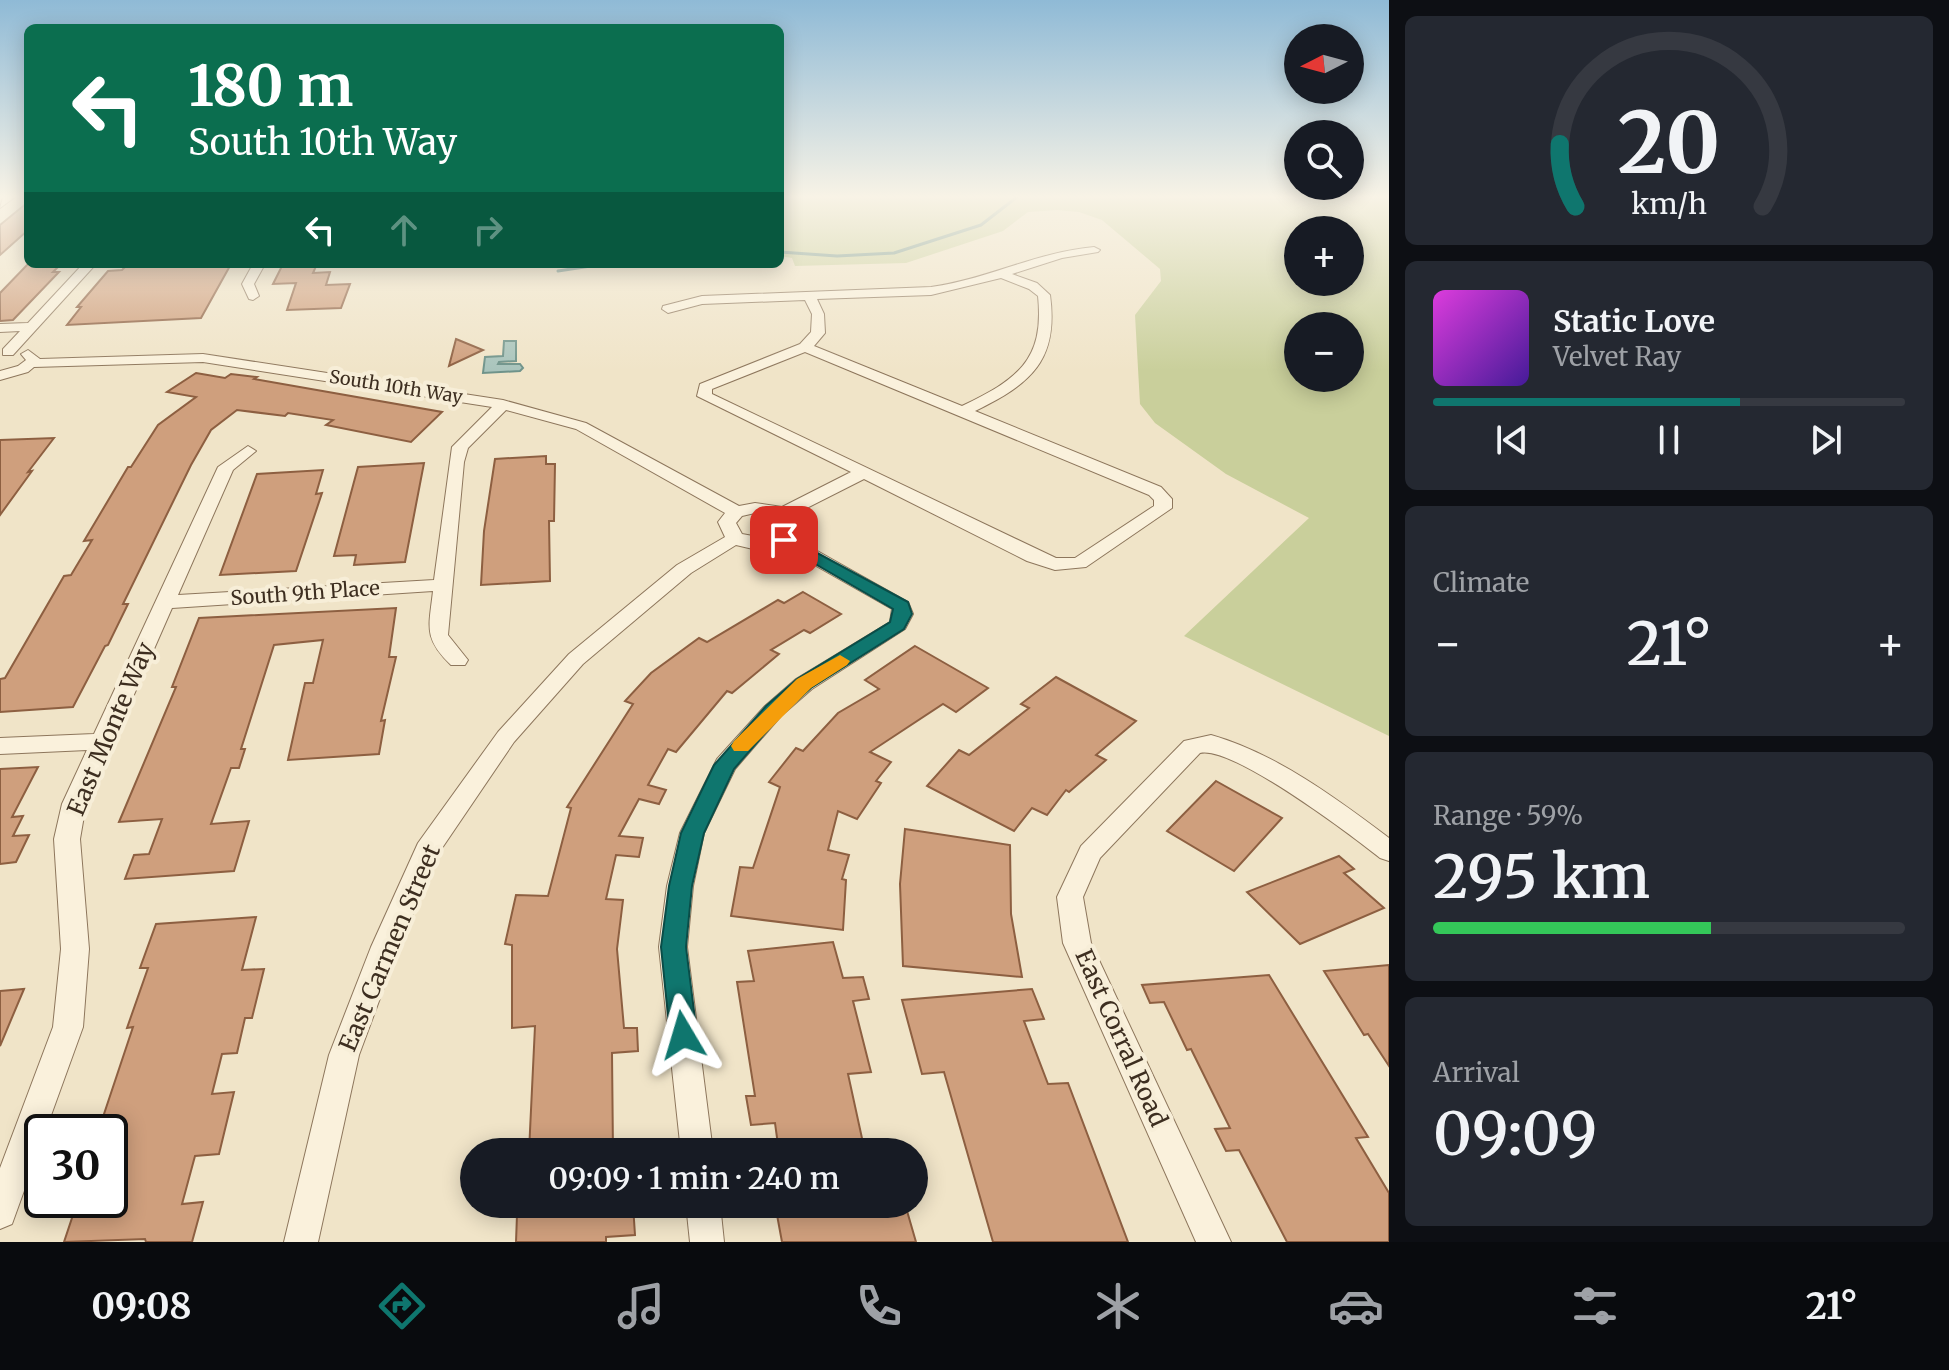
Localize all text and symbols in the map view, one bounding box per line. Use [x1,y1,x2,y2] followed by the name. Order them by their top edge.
[1284,24,1364,104] north arrow
[1284,24,1364,392] map controls
[188,51,353,121] text: 180 m
[56,56,160,160] icon: left
[1618,90,1720,195] text: 20
[188,120,457,165] text: South 10th Way
[1284,120,1364,200] button: search
[1631,186,1707,222] text: km/h
[298,208,342,252] icon: left
[382,208,426,252] icon: ahead
[466,208,510,252] icon: right
[1284,216,1364,296] button: +
[1553,302,1715,340] text: Static Love
[1284,312,1364,392] button: −
[1553,340,1681,373] text: Velvet Ray
[328,365,465,408] street label: South 10th Way
[1490,418,1534,462] icon: previous
[1647,418,1691,462] icon: pause
[1804,418,1848,462] icon: next
[750,506,818,574] pin
[762,518,806,562] icon: arrive
[1433,566,1529,599] text: Climate
[230,575,380,610] street label: South 9th Place
[1626,606,1712,681] text: 21°
[1433,616,1462,671] text: −
[1876,616,1905,671] text: +
[60,637,161,820] street label: East Monte Way
[1433,799,1583,832] text: Range · 59%
[332,839,447,1056] street label: East Carmen Street
[1433,839,1650,914] text: 295 km
[1068,944,1174,1131] street label: East Corral Road
[641,993,725,1077] position arrow
[1433,1056,1520,1089] text: Arrival
[1433,1096,1597,1171] text: 09:09
[24,1114,128,1218] speed limit sign: 30
[548,1159,840,1197] text: 09:09 · 1 min · 240 m
[374,1278,430,1334] icon: directions
[613,1278,669,1334] icon: music
[851,1278,907,1334] icon: phone
[1090,1278,1146,1334] icon: climate
[1328,1278,1384,1334] icon: car
[1567,1278,1623,1334] icon: filters
[91,1284,192,1329] text: 09:08
[1806,1284,1858,1329] text: 21°

